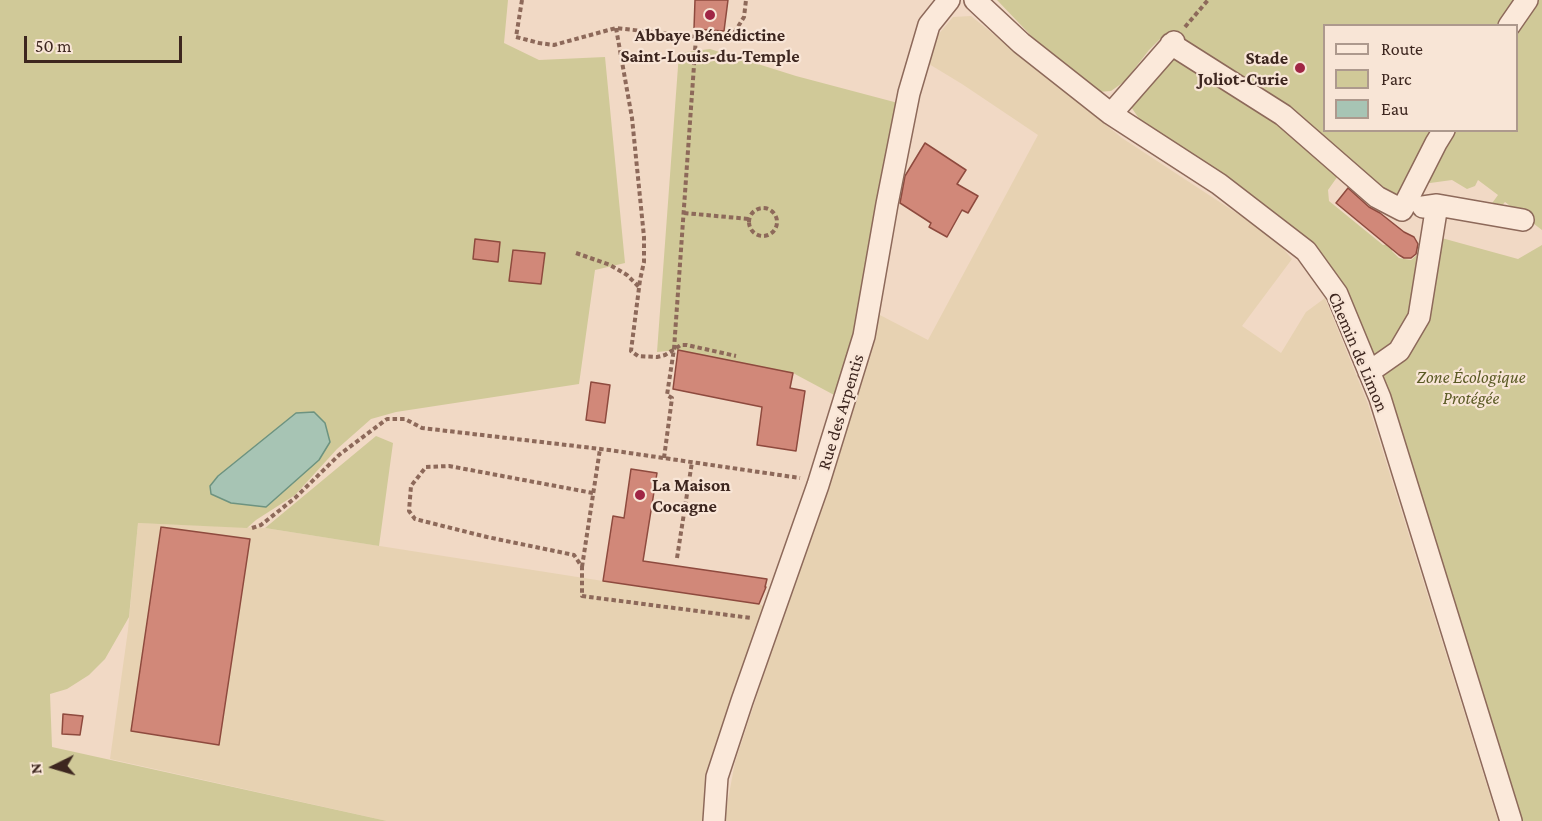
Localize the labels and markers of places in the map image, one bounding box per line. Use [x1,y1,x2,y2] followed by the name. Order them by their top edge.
[703,8,717,22] marker: Abbaye Bénédictine Saint-Louis-du-Temple
[620,24,800,66] place label: Abbaye Bénédictine Saint-Louis-du-Temple
[1198,47,1288,90] place label: Stade Joliot-Curie
[1293,61,1307,75] marker: Stade Joliot-Curie
[652,474,731,516] place label: La Maison Cocagne
[633,488,647,502] marker: La Maison Cocagne

